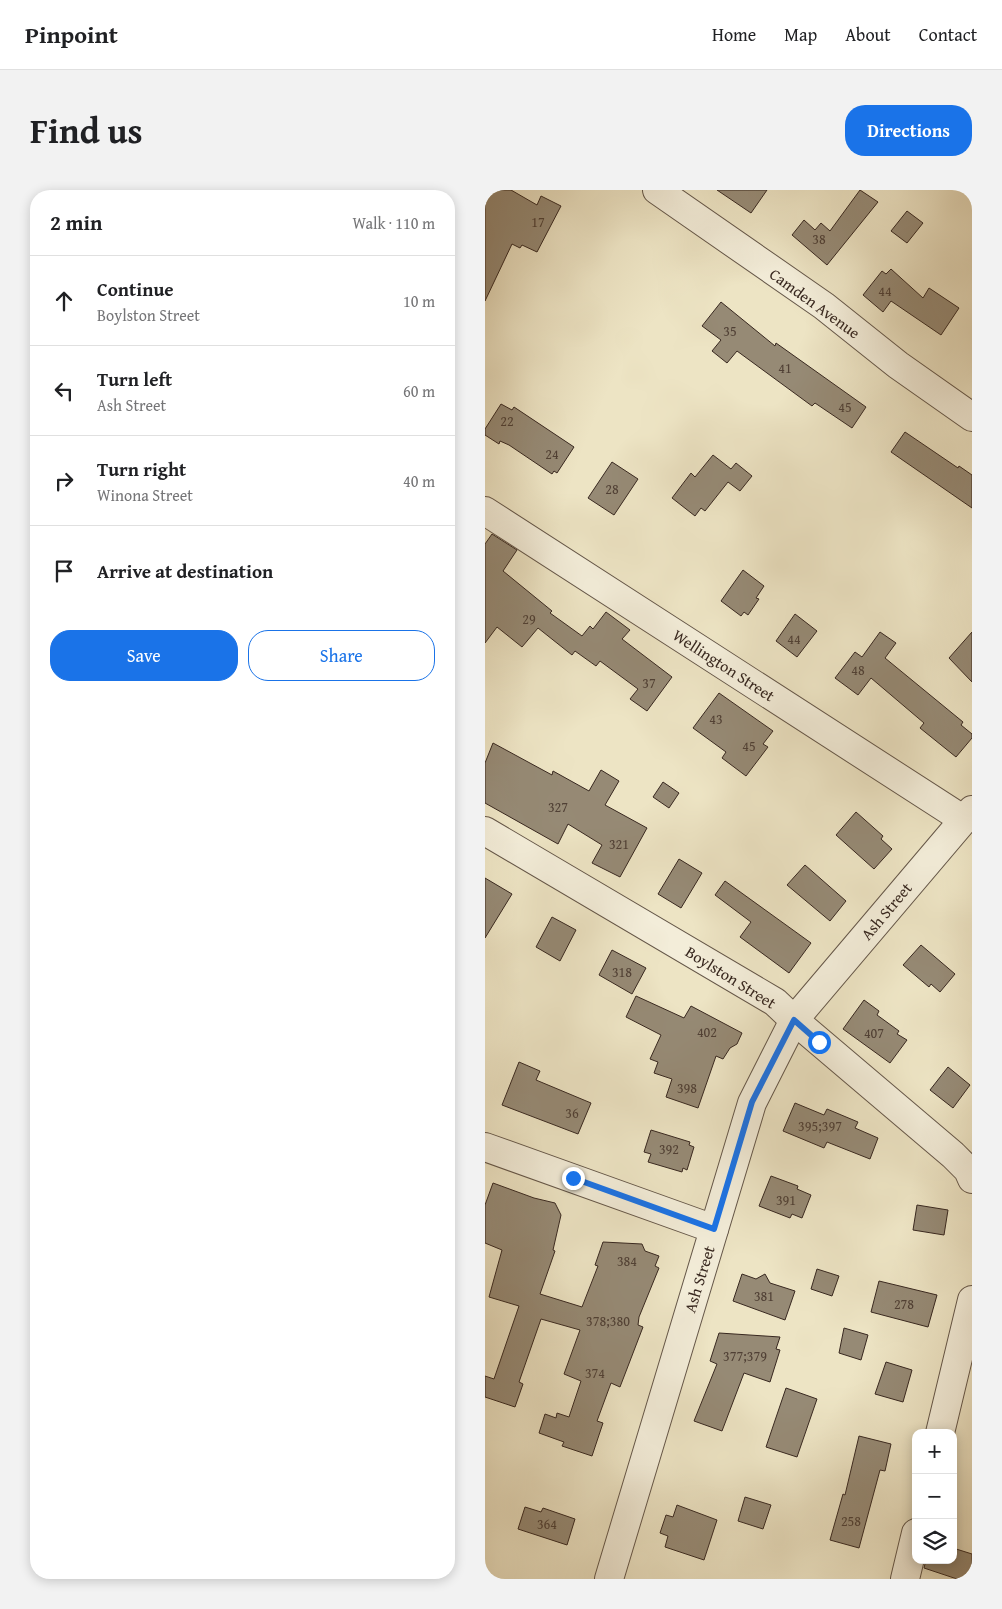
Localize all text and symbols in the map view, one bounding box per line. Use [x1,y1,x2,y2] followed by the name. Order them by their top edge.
[25,17,118,52] text: Pinpoint
[712,21,756,48] text: Home
[784,21,817,48] text: Map
[845,21,891,48] text: About
[919,21,977,48] text: Contact
[30,105,143,156] text: Find us
[845,105,972,156] button: Directions
[50,207,102,238] text: 2 min
[352,211,435,235] text: Walk · 110 m
[531,212,545,232] house number: 17
[812,229,826,249] house number: 38
[765,262,865,344] street label: Camden Avenue
[97,275,174,303] text: Continue
[878,281,892,301] house number: 44
[50,287,78,315] icon: ahead
[403,289,435,313] text: 10 m
[97,303,200,327] text: Boylston Street
[723,321,737,341] house number: 35
[778,358,792,378] house number: 41
[97,365,172,393] text: Turn left
[50,377,78,405] icon: left
[403,379,435,403] text: 60 m
[97,393,166,417] text: Ash Street
[838,397,852,417] house number: 45
[500,411,514,431] house number: 22
[545,444,559,464] house number: 24
[97,455,186,483] text: Turn right
[50,467,78,495] icon: right
[403,469,435,493] text: 40 m
[605,479,619,499] house number: 28
[97,483,193,507] text: Winona Street
[50,557,78,585] icon: arrive
[97,557,273,585] text: Arrive at destination
[522,609,536,629] house number: 29
[668,623,780,707] street label: Wellington Street
[787,629,801,649] house number: 44
[50,630,238,681] button: Save
[248,630,435,681] button: Share
[851,660,865,680] house number: 48
[642,673,656,693] house number: 37
[709,709,723,729] house number: 43
[742,736,756,756] house number: 45
[548,797,568,817] house number: 327
[609,834,629,854] house number: 321
[855,877,918,945] street label: Ash Street
[681,940,781,1015] street label: Boylston Street
[612,962,632,982] house number: 318
[697,1022,717,1042] house number: 402
[864,1023,884,1043] house number: 407
[808,1031,831,1054] route start
[677,1078,697,1098] house number: 398
[565,1103,579,1123] house number: 36
[798,1116,842,1136] house number: 395;397
[659,1139,679,1159] house number: 392
[562,1167,585,1190] route end
[776,1190,796,1210] house number: 391
[677,1242,721,1316] street label: Ash Street
[617,1251,637,1271] house number: 384
[754,1286,774,1306] house number: 381
[894,1294,914,1314] house number: 278
[586,1311,630,1331] house number: 378;380
[723,1346,767,1366] house number: 377;379
[585,1363,605,1383] house number: 374
[912,1429,957,1564] map controls
[912,1429,957,1474] button: +
[912,1474,957,1519] button: −
[841,1511,861,1531] house number: 258
[537,1514,557,1534] house number: 364
[912,1519,957,1564] button: layers

